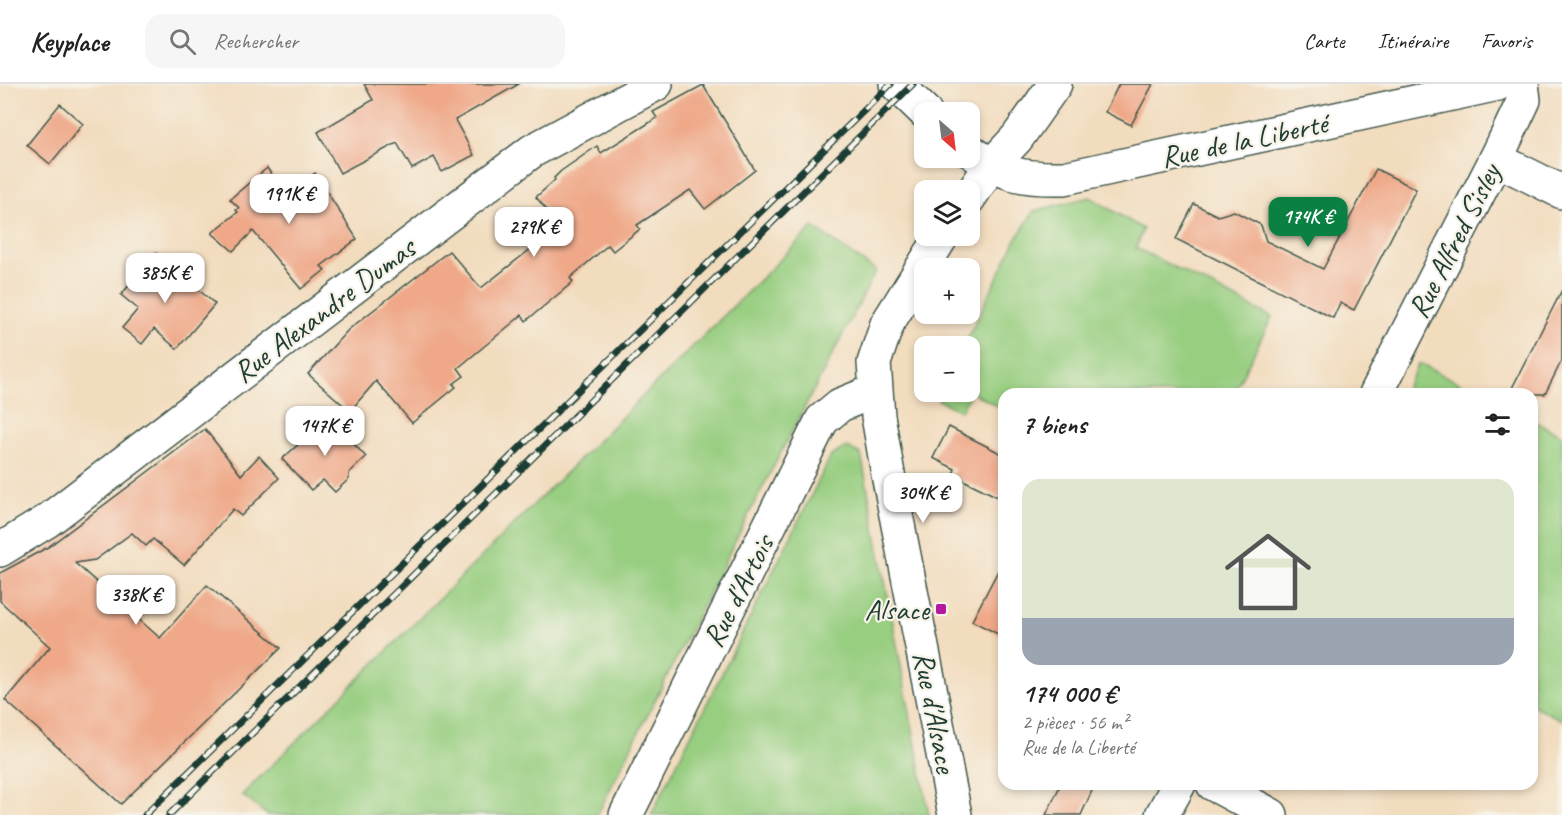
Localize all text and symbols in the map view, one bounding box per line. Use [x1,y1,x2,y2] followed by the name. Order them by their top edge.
[145,14,565,68] search box
[30,24,109,59] text: Keyplace
[166,25,199,58] icon: search
[214,27,298,55] text: Rechercher
[1304,28,1345,54] text: Carte
[1378,28,1448,54] text: Itinéraire
[1481,28,1532,54] text: Favoris
[914,102,980,168] north arrow
[914,102,980,402] map controls
[1157,103,1335,176] street label: Rue de la Liberté
[1399,155,1510,324] street label: Rue Alfred Sisley
[240,174,338,225] pin: 191K €
[914,180,980,246] button: layers
[264,181,314,206] text: 191K €
[1259,197,1357,248] pin: 174K €
[1283,204,1333,229] text: 174K €
[485,207,583,258] pin: 279K €
[509,214,559,239] text: 279K €
[225,227,425,391] street label: Rue Alexandre Dumas
[116,253,214,304] pin: 385K €
[914,258,980,324] button: +
[140,260,190,285] text: 385K €
[914,336,980,402] button: −
[276,406,374,457] pin: 147K €
[1022,408,1086,441] text: 7 biens
[1481,408,1514,441] icon: filters
[300,413,350,438] text: 147K €
[874,473,972,524] pin: 304K €
[898,480,949,505] text: 304K €
[1214,518,1322,626] icon: home
[694,526,784,653] street label: Rue d'Artois
[87,575,185,626] pin: 338K €
[111,582,162,607] text: 338K €
[865,590,931,628] place label: Alsace
[934,602,948,616] marker: Alsace
[905,648,966,778] street label: Rue d'Alsace
[1022,677,1116,710] text: 174 000 €
[1022,710,1128,735] text: 2 pièces · 56 m²
[1022,735,1135,760] text: Rue de la Liberté

